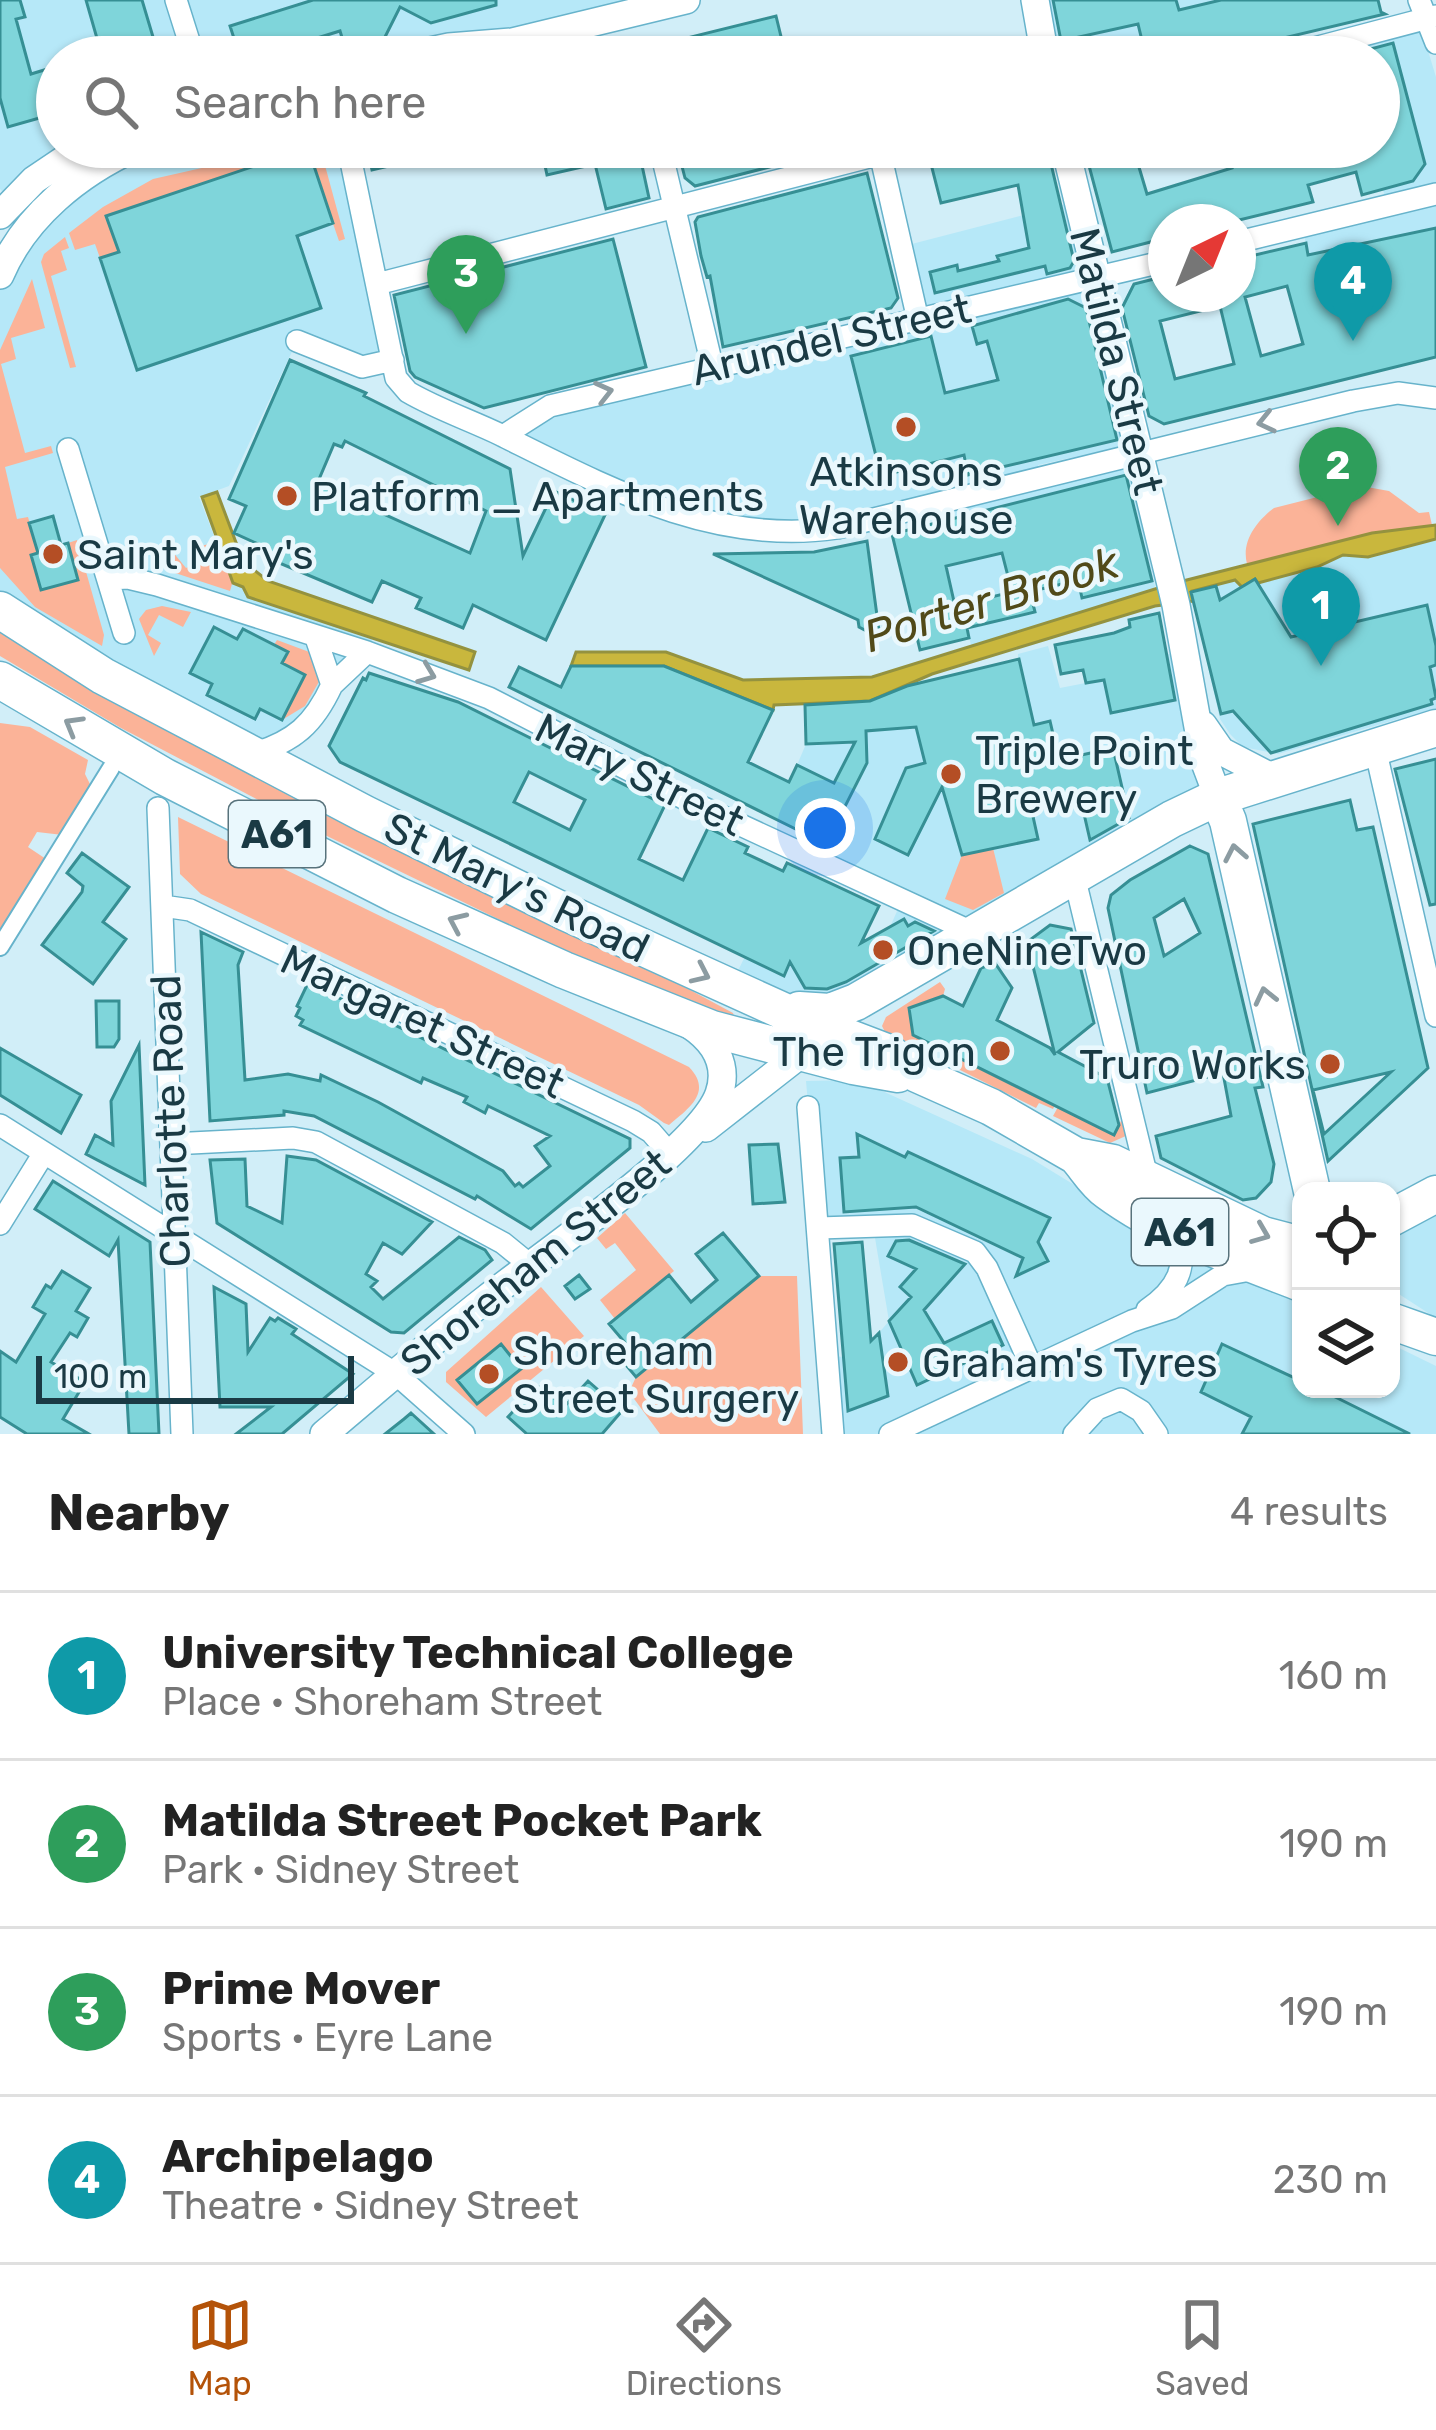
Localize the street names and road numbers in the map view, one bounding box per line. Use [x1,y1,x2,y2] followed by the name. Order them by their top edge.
[1059,223,1173,500] street label: Matilda Street
[687,284,976,396] street label: Arundel Street
[527,703,752,847] street label: Mary Street
[229,801,325,867] road number: A61
[376,802,657,973] street label: St Mary's Road
[273,934,572,1110] street label: Margaret Street
[141,974,201,1268] street label: Charlotte Road
[391,1139,681,1387] street label: Shoreham Street
[1132,1199,1228,1265] road number: A61

